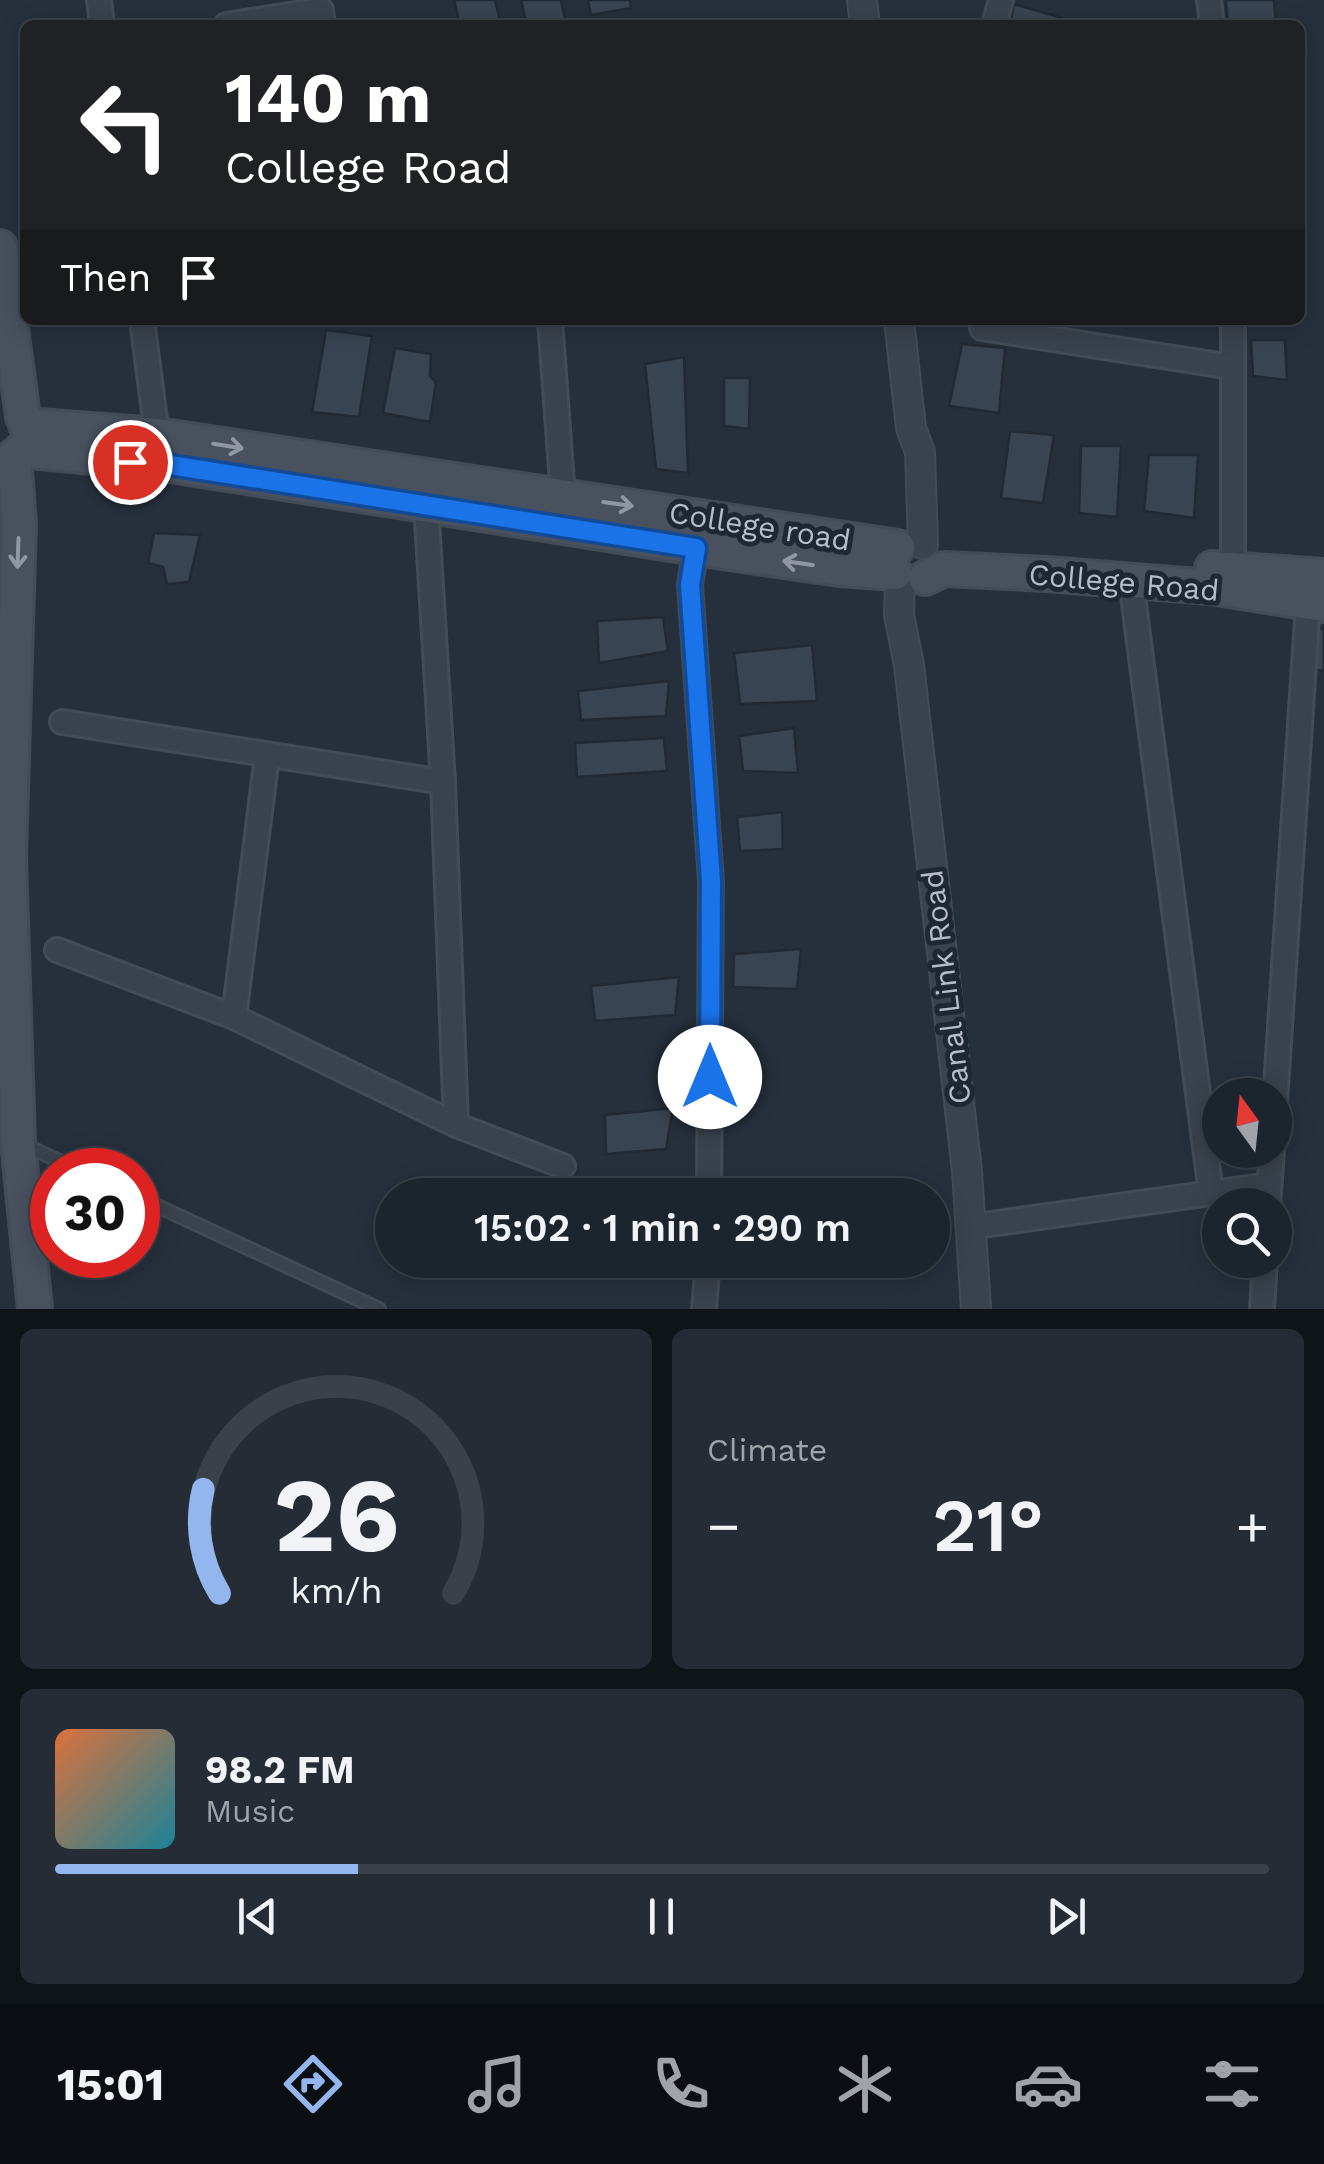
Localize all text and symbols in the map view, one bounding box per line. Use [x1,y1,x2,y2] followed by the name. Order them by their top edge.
[225,57,431,139] text: 140 m
[60,60,190,190] icon: left
[225,141,511,194] text: College Road
[171,250,226,305] icon: arrive
[60,256,151,300] text: Then
[88,420,173,505] pin
[103,435,158,490] icon: arrive
[211,437,243,455] one-way arrow
[667,494,853,558] street label: College road
[602,496,634,514] one-way arrow
[9,537,28,569] one-way arrow
[782,553,815,571] one-way arrow
[1027,556,1221,608] street label: College Road
[914,868,978,1106] street label: Canal Link Road
[658,1025,762,1129] position arrow
[1202,1078,1292,1168] north arrow
[1202,1078,1292,1278] map controls
[30,1148,160,1278] speed limit sign: 30
[1202,1188,1292,1278] button: search
[474,1206,851,1250] text: 15:02 · 1 min · 290 m
[707,1431,827,1469] text: Climate
[273,1454,399,1576] text: 26
[932,1481,1044,1569] text: 21°
[707,1494,740,1558] text: −
[1236,1494,1269,1558] text: +
[290,1570,382,1612] text: km/h
[205,1748,355,1792] text: 98.2 FM
[205,1792,295,1830] text: Music
[230,1889,285,1944] icon: previous
[634,1889,689,1944] icon: pause
[1039,1889,1094,1944] icon: next
[278,2049,348,2119] icon: directions
[462,2049,532,2119] icon: music
[646,2049,716,2119] icon: phone
[830,2049,900,2119] icon: climate
[1013,2049,1083,2119] icon: car
[1197,2049,1267,2119] icon: filters
[57,2058,164,2111] text: 15:01

